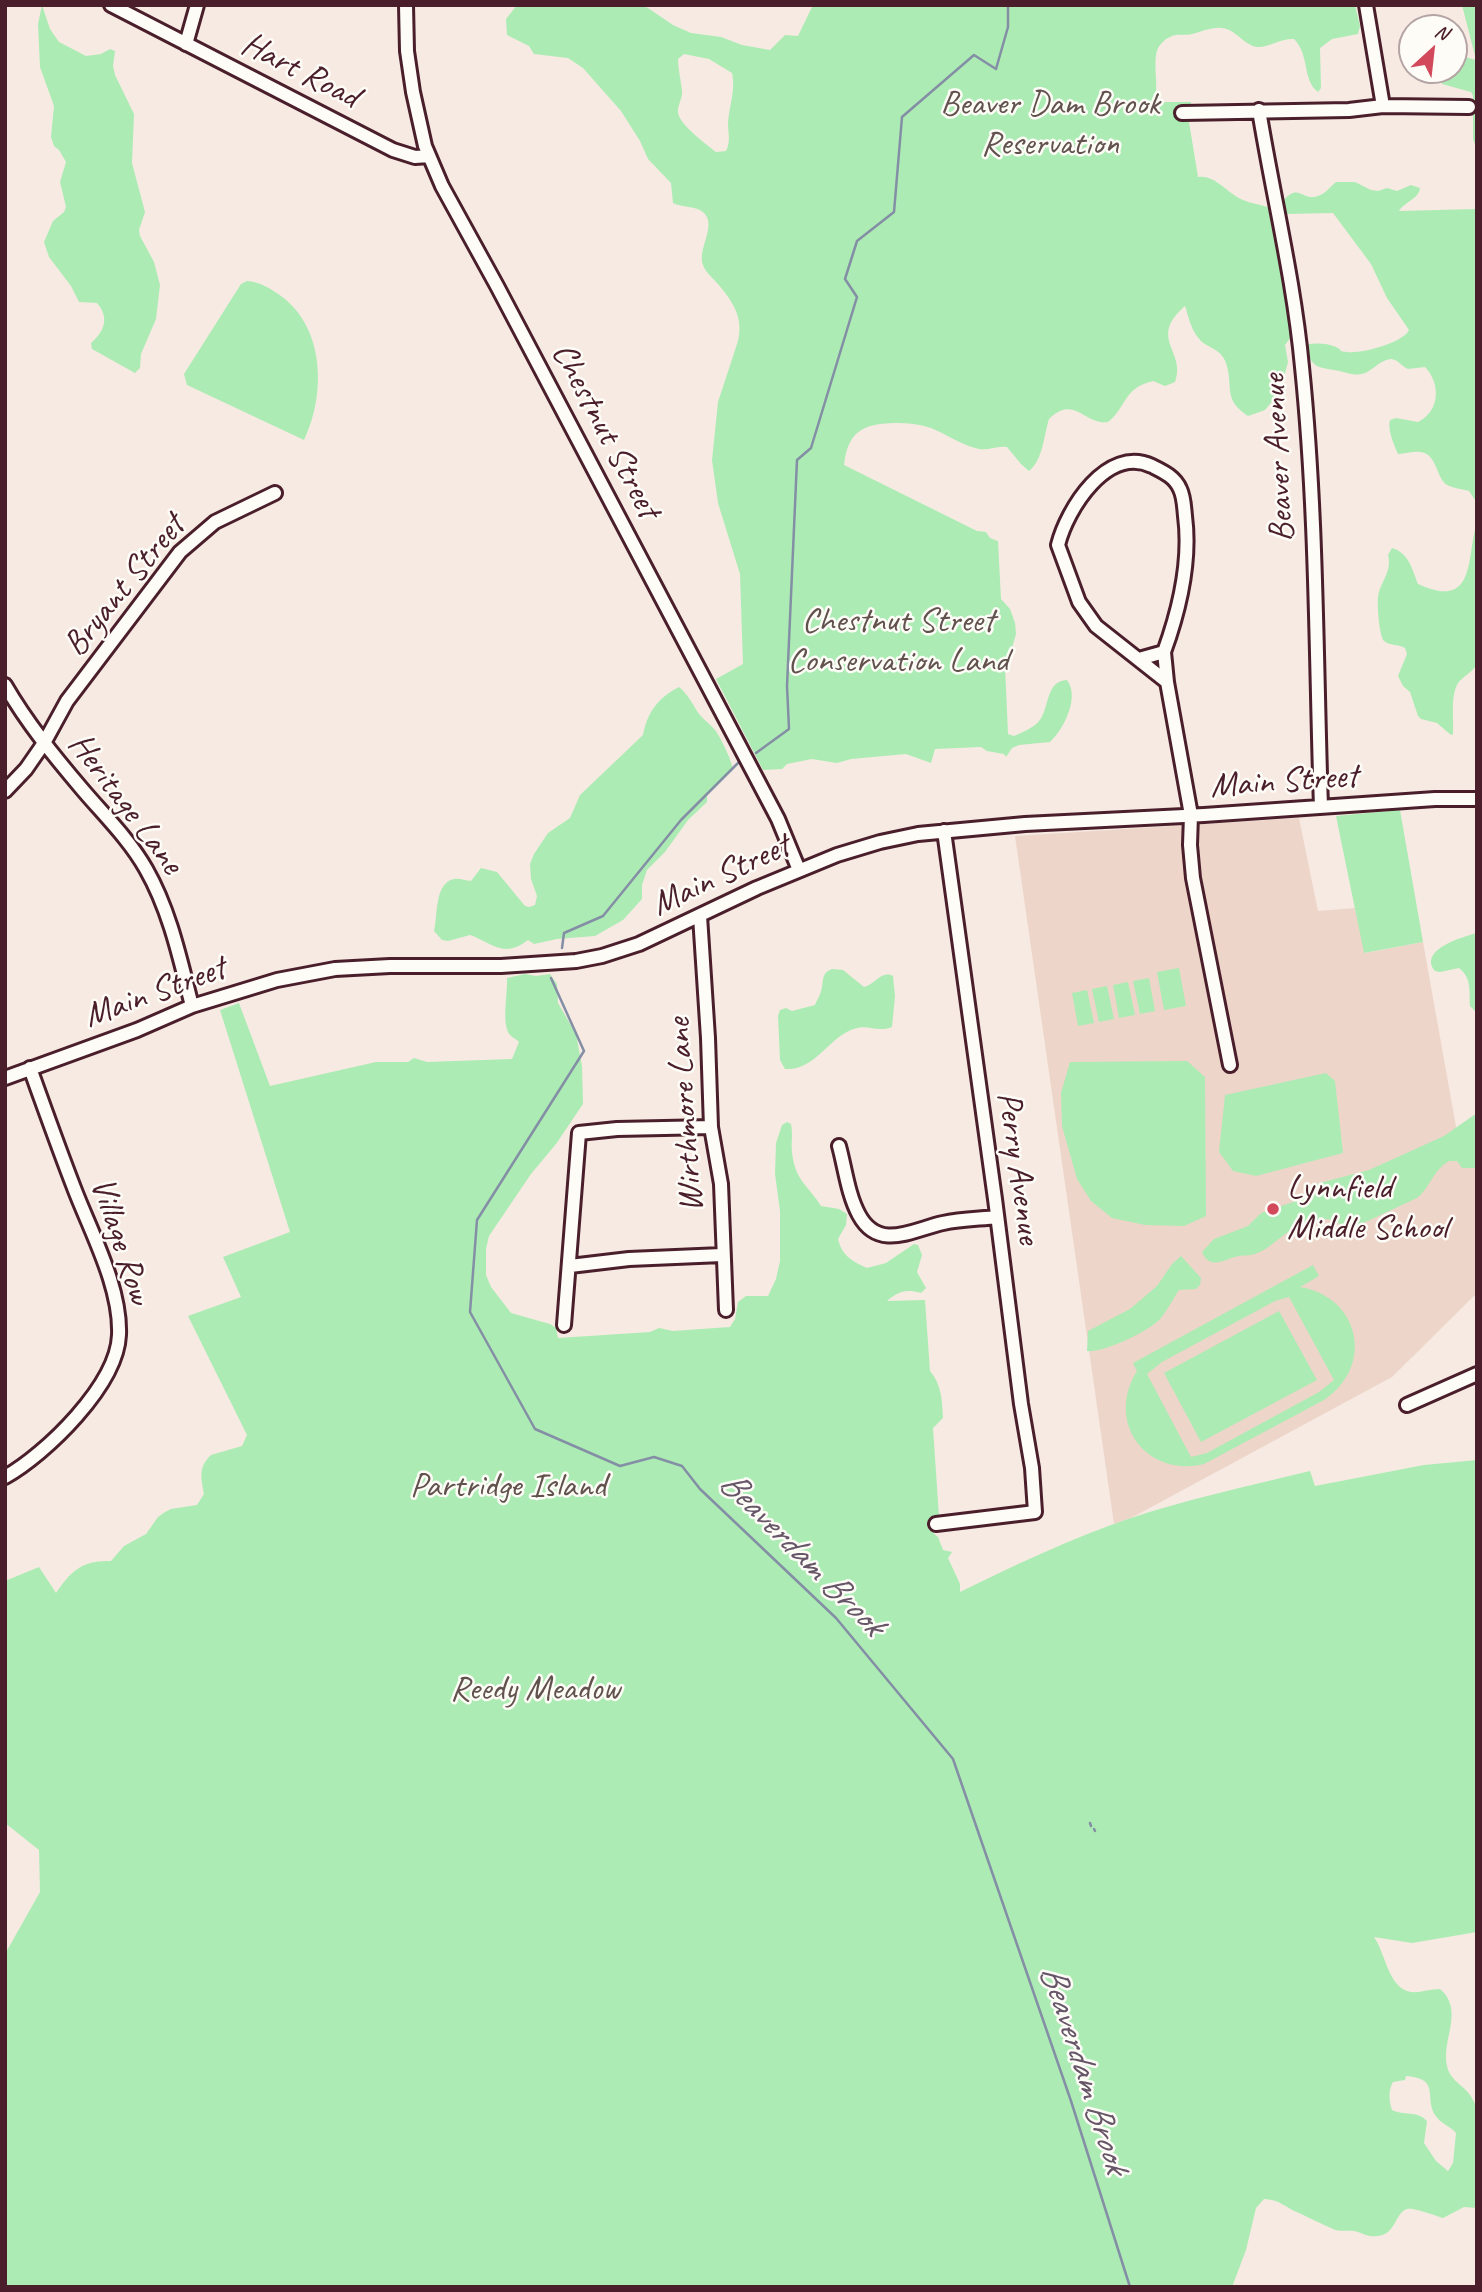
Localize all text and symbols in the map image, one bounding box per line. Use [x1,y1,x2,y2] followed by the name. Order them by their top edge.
[1398,14,1468,84] north arrow
[1431,19,1452,45] text: N
[234,24,366,118] street label: Hart Road
[940,84,1160,166] park label: Beaver Dam Brook Reservation
[541,336,669,526] street label: Chestnut Street
[1254,373,1304,543] street label: Beaver Avenue
[55,507,195,665] street label: Bryant Street
[788,601,1008,683] park label: Chestnut Street Conservation Land
[58,725,192,883] street label: Heritage Lane
[1209,756,1359,808] street label: Main Street
[645,826,797,926] street label: Main Street
[79,948,231,1038] street label: Main Street
[658,1016,714,1214] street label: Wirthmore Lane
[987,1089,1049,1247] street label: Perry Avenue
[1287,1168,1448,1250] place label: Lynnfield Middle School
[80,1173,160,1309] street label: Village Row
[1265,1201,1281,1217] marker: Lynnfield Middle School
[709,1462,893,1646] water label: Beaverdam Brook
[410,1466,606,1508] park label: Partridge Island
[450,1669,620,1711] park label: Reedy Meadow
[1028,1959,1138,2179] water label: Beaverdam Brook

